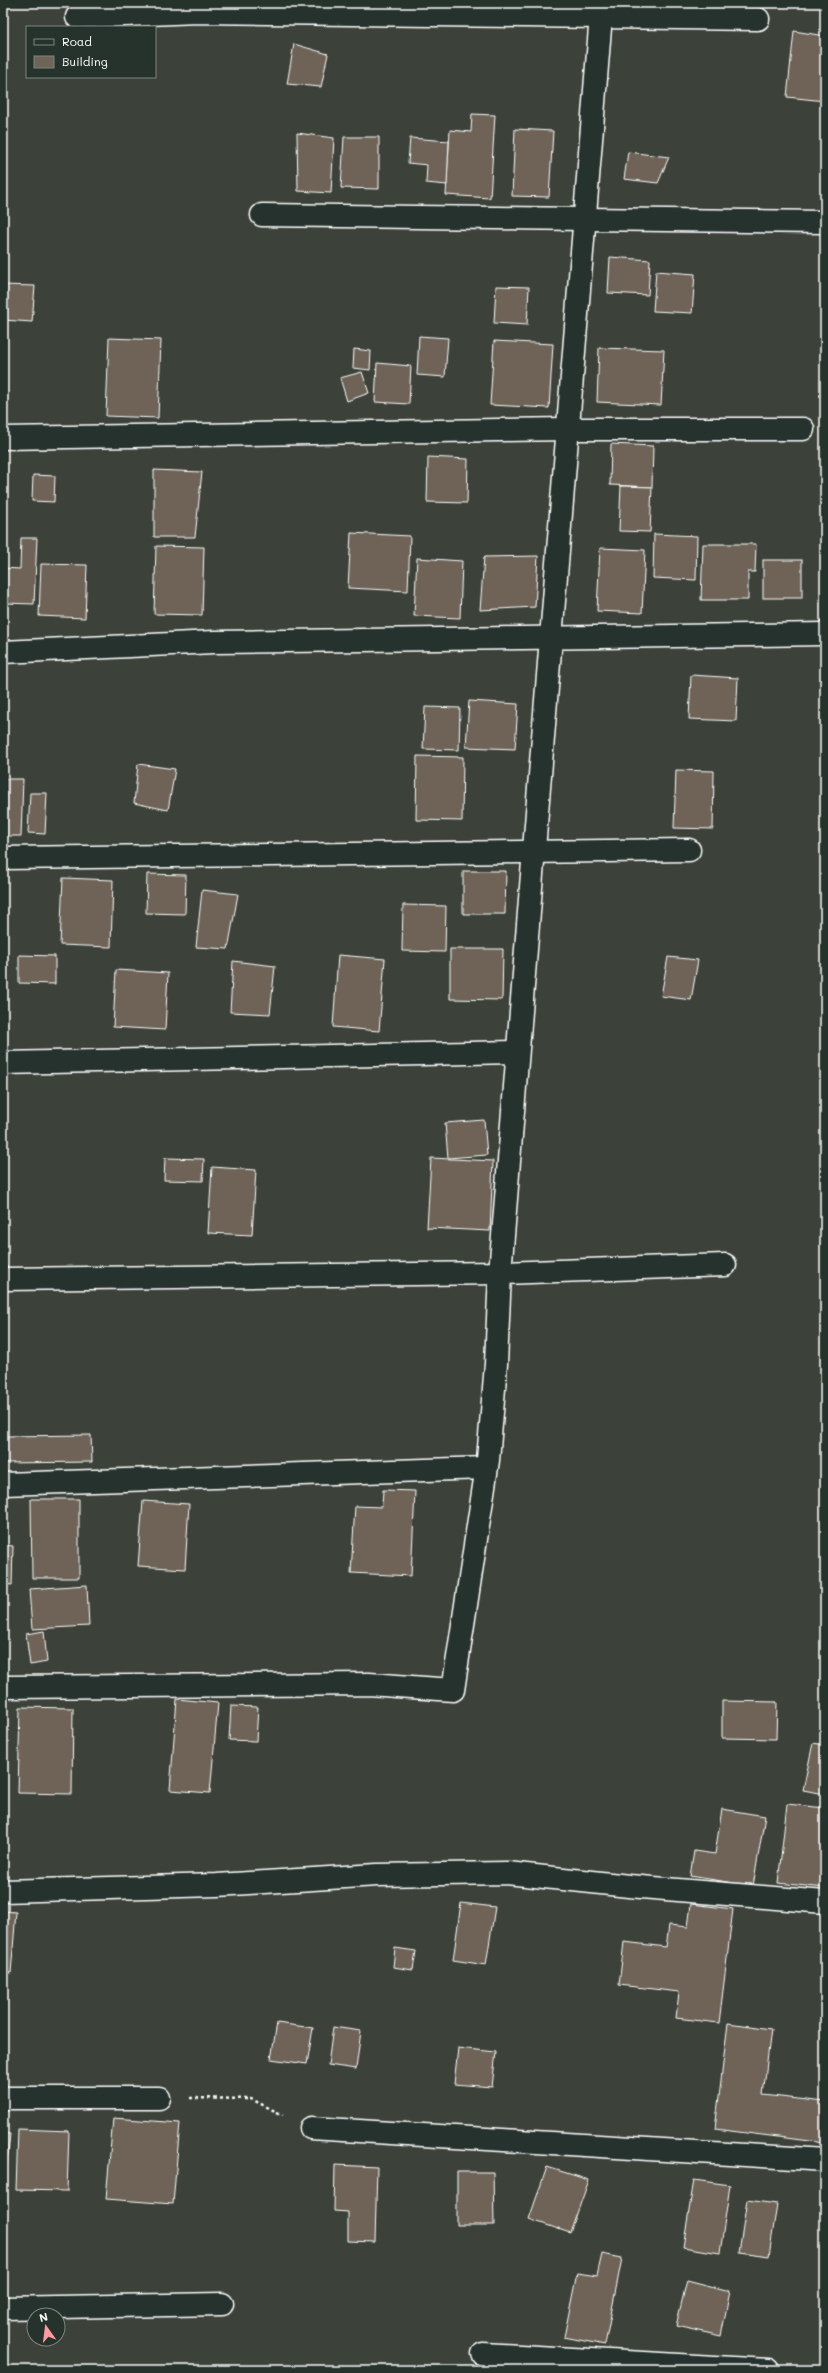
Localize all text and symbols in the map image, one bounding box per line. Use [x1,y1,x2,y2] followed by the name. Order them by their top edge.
[26,26,156,78] legend
[62,33,92,49] text: Road
[62,53,108,69] text: Building
[26,2307,66,2347] north arrow
[38,2309,49,2325] text: N

